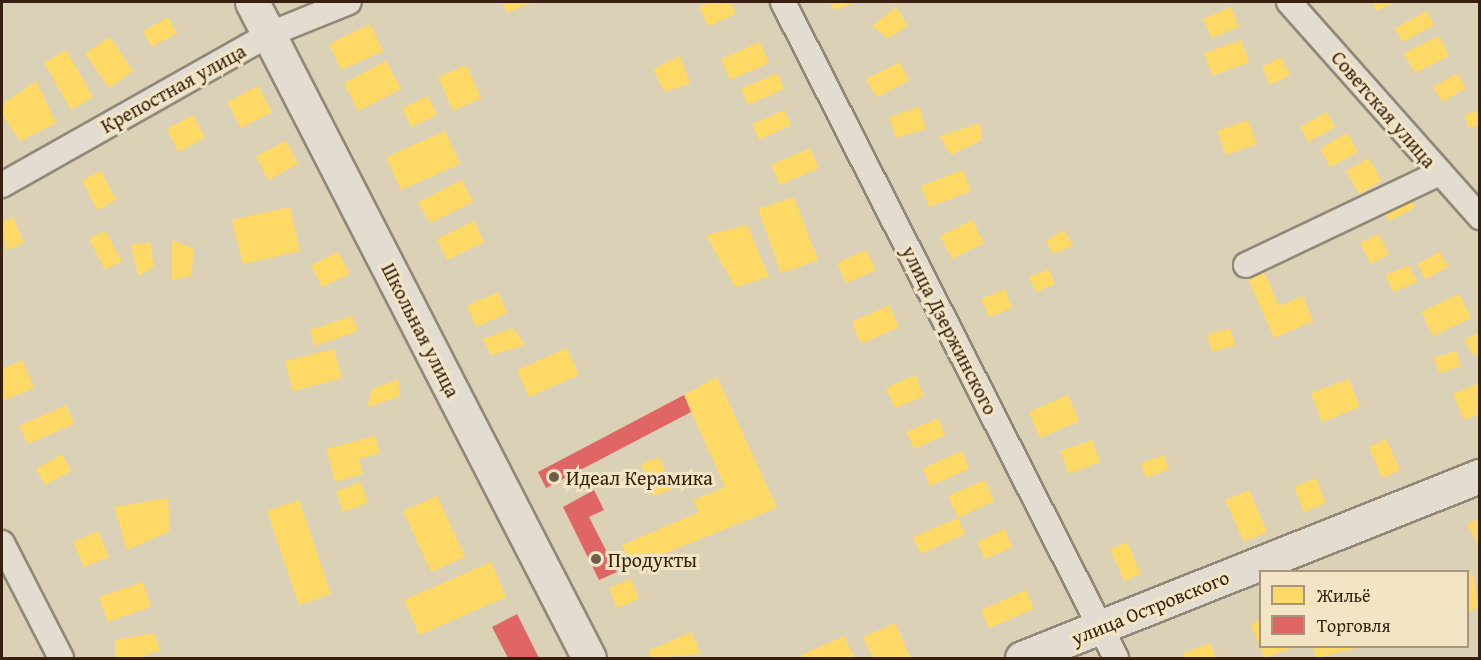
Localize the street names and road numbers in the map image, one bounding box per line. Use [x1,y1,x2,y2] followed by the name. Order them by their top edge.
[96,38,250,138] street label: Крепостная улица
[1327,46,1441,172] street label: Советская улица
[897,242,1003,418] street label: улица Дзержинского
[377,259,465,401] street label: Школьная улица
[1068,564,1232,650] street label: улица Островского

